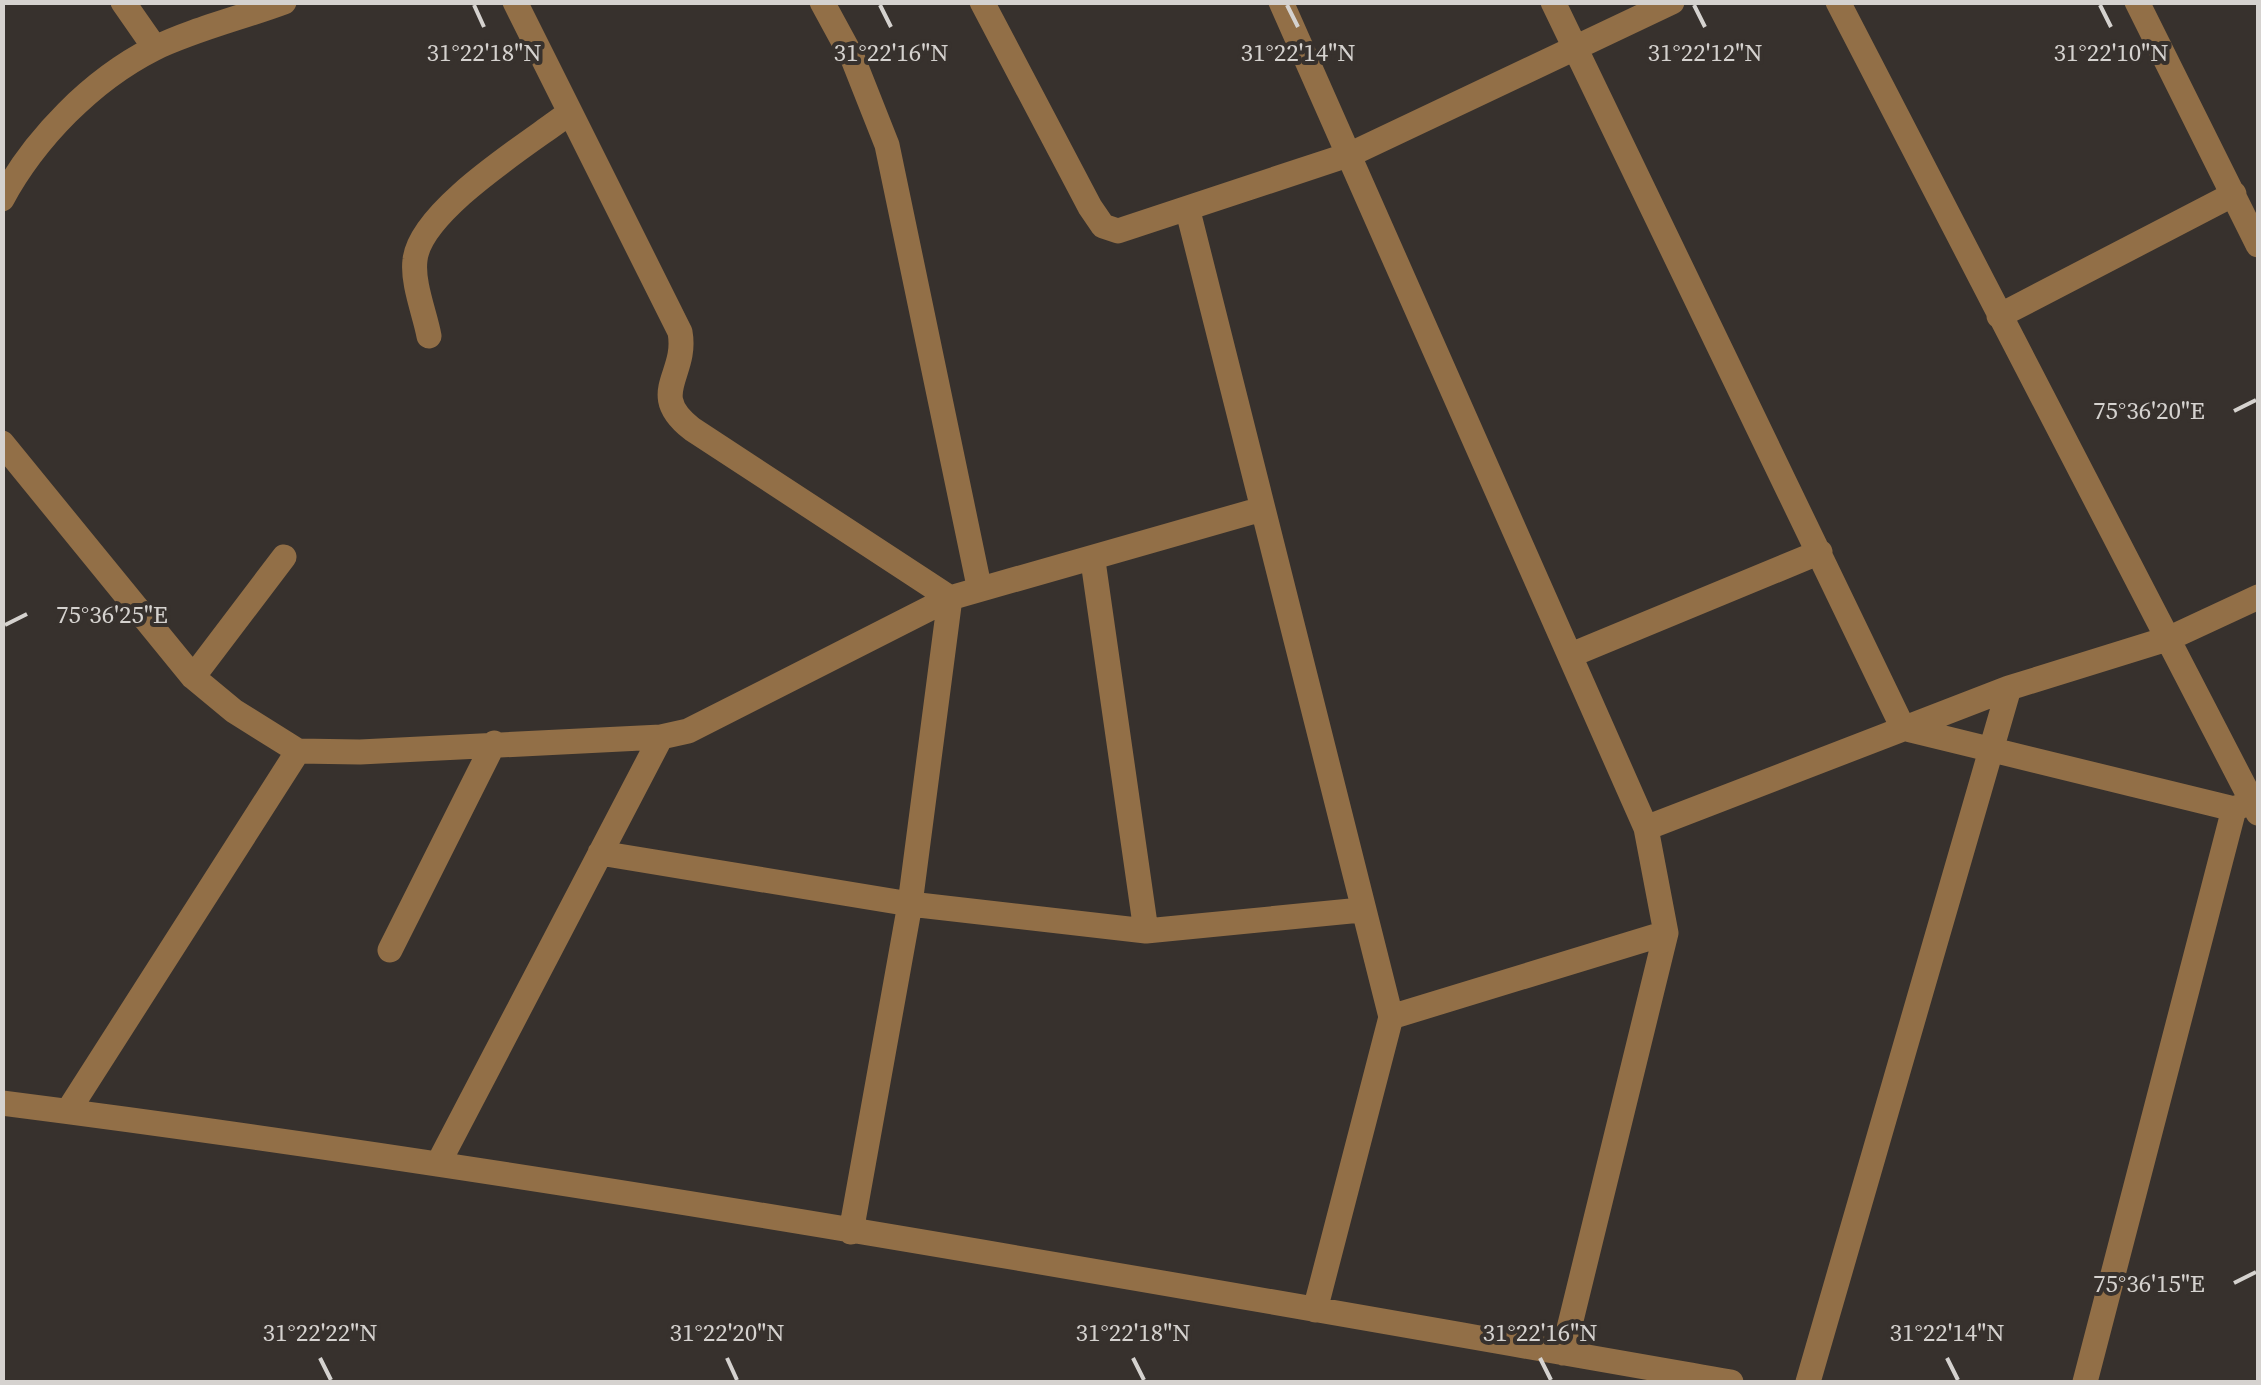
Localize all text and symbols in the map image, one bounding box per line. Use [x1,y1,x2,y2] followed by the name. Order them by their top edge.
[426,35,542,69] text: 31°22'18"N
[833,35,949,69] text: 31°22'16"N
[1240,35,1356,69] text: 31°22'14"N
[1647,35,1763,69] text: 31°22'12"N
[2053,35,2169,69] text: 31°22'10"N
[2093,393,2205,427] text: 75°36'20"E
[56,597,168,631] text: 75°36'25"E
[2093,1266,2205,1300] text: 75°36'15"E
[262,1315,378,1349] text: 31°22'22"N
[669,1315,785,1349] text: 31°22'20"N
[1075,1315,1191,1349] text: 31°22'18"N
[1482,1315,1598,1349] text: 31°22'16"N
[1889,1315,2005,1349] text: 31°22'14"N

